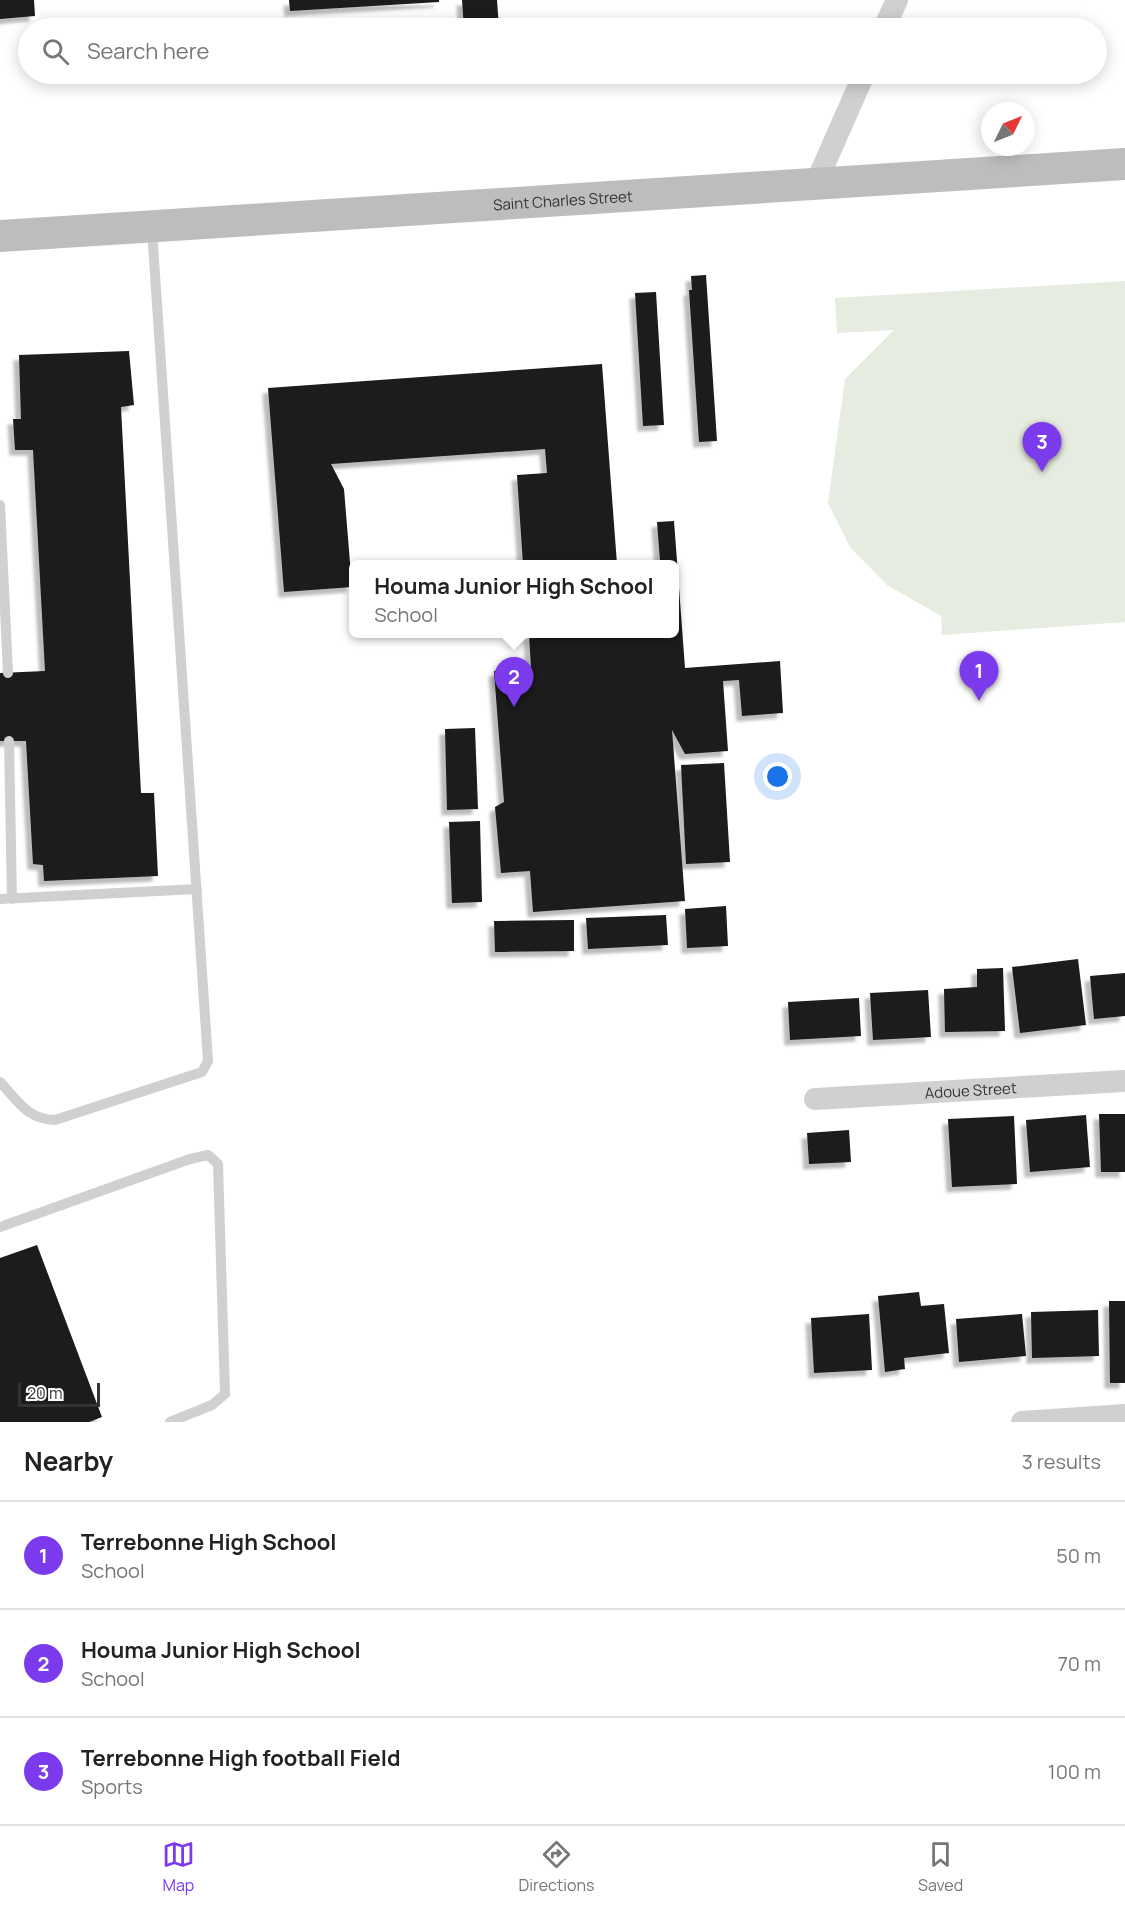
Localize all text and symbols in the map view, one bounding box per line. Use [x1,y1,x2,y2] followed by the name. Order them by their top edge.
[18,18,1107,84] search box
[39,35,72,68] icon: search
[87,36,209,66] text: Search here
[981,102,1035,156] north arrow
[492,185,633,215] street label: Saint Charles Street
[1022,422,1062,472] pin: 3
[349,560,679,638] popup
[374,571,654,601] text: Houma Junior High School
[374,601,438,628] text: School
[960,652,998,701] pin: 1
[494,658,534,707] pin: 2
[763,762,792,791] your location
[924,1077,1017,1103] street label: Adoue Street
[18,1380,100,1408] scale bar
[27,1382,63,1404] text: 20 m
[24,1443,113,1479] text: Nearby
[1022,1448,1101,1475] text: 3 results
[81,1527,337,1557] text: Terrebonne High School
[39,1542,48,1569] text: 1
[1056,1542,1101,1569] text: 50 m
[81,1557,145,1584] text: School
[81,1635,361,1665] text: Houma Junior High School
[38,1650,49,1677] text: 2
[1058,1650,1101,1677] text: 70 m
[81,1665,145,1692] text: School
[81,1743,401,1773] text: Terrebonne High football Field
[38,1758,49,1785] text: 3
[1048,1758,1101,1785] text: 100 m
[81,1773,143,1800] text: Sports
[162,1838,195,1896] tab: Map
[519,1838,594,1896] tab: Directions
[918,1838,963,1896] tab: Saved

